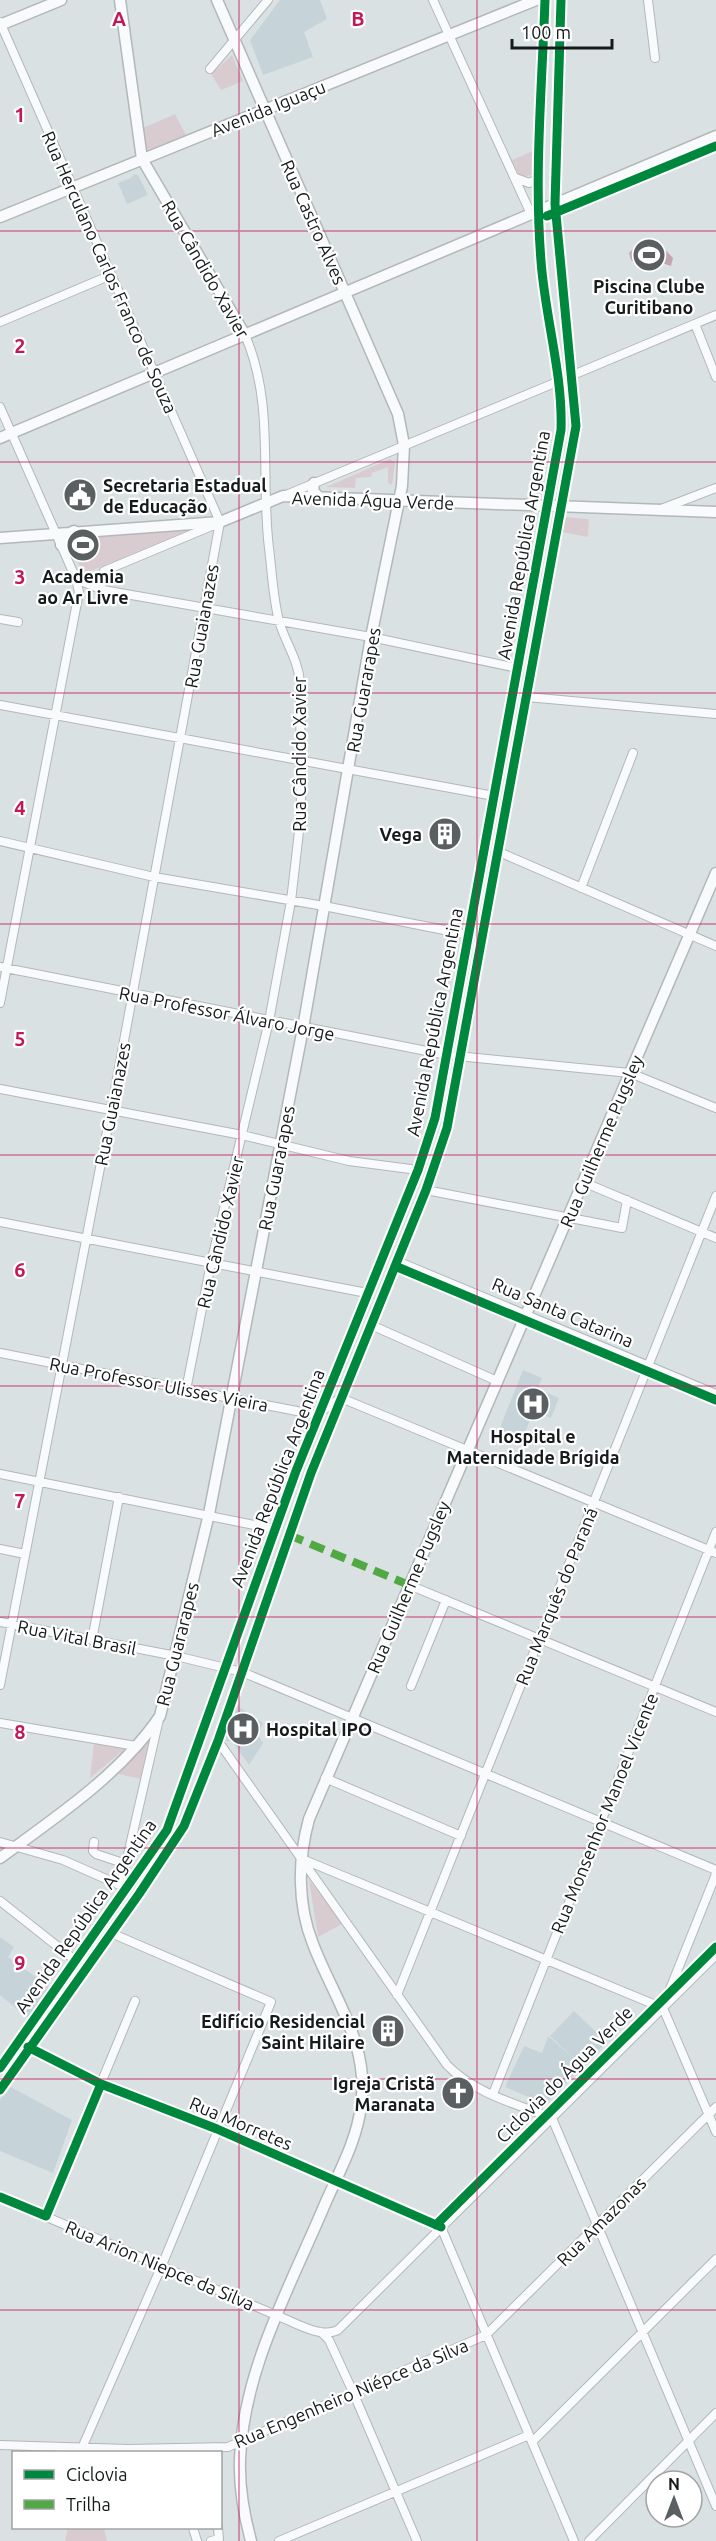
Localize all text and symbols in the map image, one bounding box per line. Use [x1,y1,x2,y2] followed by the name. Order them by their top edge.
[112,7,126,30] text: A
[351,7,365,30] text: B
[512,12,612,50] scale bar
[521,22,571,42] text: 100 m
[208,76,328,140] street label: Avenida Iguaçu
[14,103,26,126] text: 1
[38,128,182,416] street label: Rua Herculano Carlos Franco de Souza
[278,157,351,288] street label: Rua Castro Alves
[158,197,254,342] street label: Rua Cândido Xavier
[631,237,667,273] sports icon: Piscina Clube Curitibano
[593,276,705,317] place label: Piscina Clube Curitibano
[14,334,26,357] text: 2
[493,429,553,661] street label: Avenida República Argentina
[103,475,267,517] place label: Secretaria Estadual de Educação
[62,477,98,513] public building icon: Secretaria Estadual de Educação
[292,486,455,513] street label: Avenida Água Verde
[65,527,101,563] sports icon: Academia ao Ar Livre
[180,562,222,689] street label: Rua Guaianazes
[14,565,26,588] text: 3
[37,566,129,607] place label: Academia ao Ar Livre
[342,626,384,754] street label: Rua Guararapes
[289,676,309,832] street label: Rua Cândido Xavier
[14,796,26,819] text: 4
[427,816,463,852] building icon: Vega
[380,824,422,844] place label: Vega
[402,906,466,1138] street label: Avenida República Argentina
[118,981,337,1044] street label: Rua Professor Álvaro Jorge
[14,1027,26,1050] text: 5
[90,1040,134,1167] street label: Rua Guaianazes
[556,1051,647,1230] street label: Rua Guilherme Pugsley
[254,1104,298,1232] street label: Rua Guararapes
[193,1154,247,1310] street label: Rua Cândido Xavier
[14,1258,26,1281] text: 6
[489,1273,637,1351] street label: Rua Santa Catarina
[48,1353,270,1415] street label: Rua Professor Ulisses Vieira
[226,1366,328,1590] street label: Avenida República Argentina
[515,1386,551,1422] hospital icon: Hospital e Maternidade Brígida
[446,1426,620,1467] place label: Hospital e Maternidade Brígida
[14,1489,26,1512] text: 7
[363,1497,454,1676] street label: Rua Guilherme Pugsley
[511,1504,601,1688] street label: Rua Marquês do Paraná
[152,1580,202,1708] street label: Rua Guararapes
[16,1616,138,1658] street label: Rua Vital Brasil
[547,1690,661,1936] street label: Rua Monsenhor Manoel Vicente
[225,1711,261,1747] hospital icon: Hospital IPO
[266,1719,372,1739] place label: Hospital IPO
[14,1720,26,1743] text: 8
[10,1815,160,2017] street label: Avenida República Argentina
[14,1951,26,1974] text: 9
[491,2001,636,2146] street label: Ciclovia do Água Verde
[201,2011,366,2052] place label: Edifício Residencial Saint Hilaire
[370,2013,406,2049] building icon: Edifício Residencial Saint Hilaire
[333,2073,435,2114] place label: Igreja Cristã Maranata
[440,2075,476,2111] church icon: Igreja Cristã Maranata
[187,2092,295,2154] street label: Rua Morretes
[552,2172,650,2270] street label: Rua Amazonas
[63,2216,257,2314] street label: Rua Arion Niepce da Silva
[231,2334,471,2452] street label: Rua Engenheiro Niépce da Silva
[12,2451,222,2529] legend
[66,2464,127,2484] text: Ciclovia
[644,2469,704,2529] north arrow
[668,2475,680,2493] text: N
[66,2494,111,2514] text: Trilha

